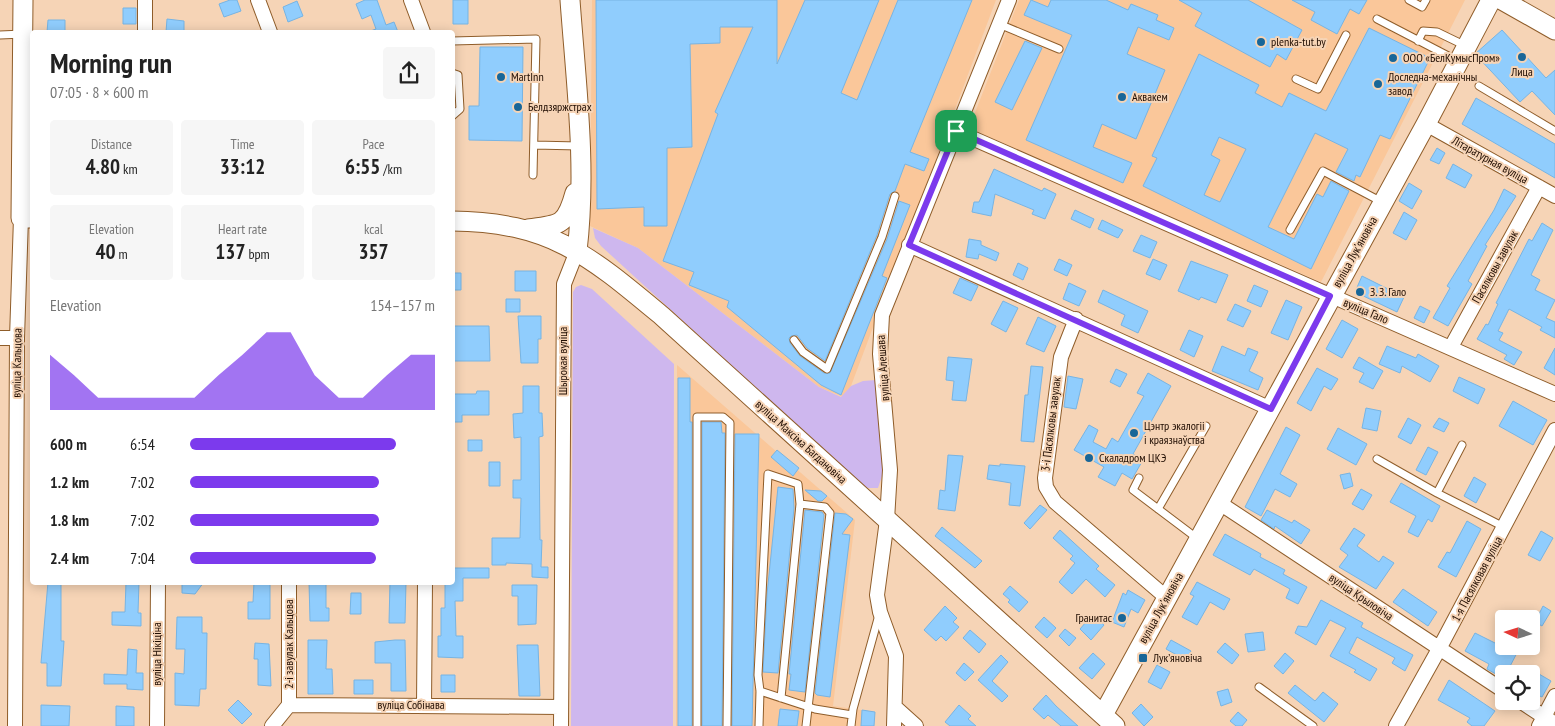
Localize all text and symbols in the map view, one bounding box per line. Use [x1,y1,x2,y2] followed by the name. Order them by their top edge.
[1271,34,1326,49] place label: plenka-tut.by
[1255,36,1267,48] marker: plenka-tut.by
[50,44,172,81] text: Morning run
[383,47,435,99] button: share
[1403,50,1500,65] place label: ООО «БелКумысПром»
[1516,51,1528,63] marker: Лица
[1387,52,1399,64] marker: ООО «БелКумысПром»
[1510,64,1533,79] place label: Лица
[511,69,544,84] place label: MartInn
[1388,69,1477,98] place label: Доследна-механічны завод
[495,71,507,83] marker: MartInn
[1372,78,1384,90] marker: Доследна-механічны завод
[50,82,148,102] text: 07:05 · 8 × 600 m
[1132,89,1168,104] place label: Аквакем
[1116,91,1128,103] marker: Аквакем
[528,99,592,114] place label: Белдзяржстрах
[512,101,524,113] marker: Белдзяржстрах
[935,110,977,152] pin
[942,117,970,145] icon: arrive
[1449,132,1531,187] street label: Літаратурная вуліца
[91,135,132,153] text: Distance
[230,135,255,153] text: Time
[362,135,385,153] text: Pace
[85,153,120,180] text: 4.80
[220,153,265,180] text: 33:12
[345,153,380,180] text: 6:55
[120,160,138,178] text: km
[380,160,402,178] text: /km
[1329,214,1380,290] street label: вуліца Лукʼяновіча
[89,220,134,238] text: Elevation
[218,220,267,238] text: Heart rate
[364,220,383,238] text: kcal
[1468,227,1521,306] street label: Пасялковы завулак
[95,238,115,265] text: 40
[215,238,245,265] text: 137
[358,238,389,265] text: 357
[115,245,128,263] text: m
[245,245,270,263] text: bpm
[1370,284,1406,299] place label: З. З. Гало
[1354,286,1366,298] marker: З. З. Гало
[1341,294,1391,327] street label: вуліца Гало
[50,295,101,315] text: Elevation
[370,295,435,315] text: 154–157 m
[555,326,570,395] street label: Шырокая вуліца
[8,328,25,398] street label: вуліца Кальцова
[873,334,892,401] street label: вуліца Алешава
[1037,376,1064,472] street label: 3-і Пасялковы завулак
[753,397,850,487] street label: вуліца Максіма Багдановіча
[1144,418,1205,447] place label: Цэнтр экалогіі і краязнаўства
[1128,427,1140,439] marker: Цэнтр экалогіі і краязнаўства
[50,434,87,454] text: 600 m
[130,434,155,454] text: 6:54
[1099,450,1167,465] place label: Скаладром ЦКЭ
[1083,452,1095,464] marker: Скаладром ЦКЭ
[50,472,89,492] text: 1.2 km
[130,472,155,492] text: 7:02
[50,510,89,530] text: 1.8 km
[130,510,155,530] text: 7:02
[1448,533,1505,624] street label: 1-я Пасялковая вуліца
[50,548,89,568] text: 2.4 km
[130,548,155,568] text: 7:04
[1135,570,1186,646] street label: вуліца Лукʼяновіча
[1326,570,1396,624] street label: вуліца Крыловіча
[281,599,296,689] street label: 2-і завулак Кальцова
[1075,610,1113,625] place label: Гранитас
[1495,610,1540,655] north arrow
[1495,610,1540,710] map controls
[1116,612,1128,624] marker: Гранитас
[149,622,164,686] street label: вуліца Нікіціна
[1152,650,1202,665] place label: Лукʼяновіча
[1137,652,1149,664] marker: Лукʼяновіча
[1495,665,1540,710] button: locate
[377,697,445,712] street label: вуліца Собінава

